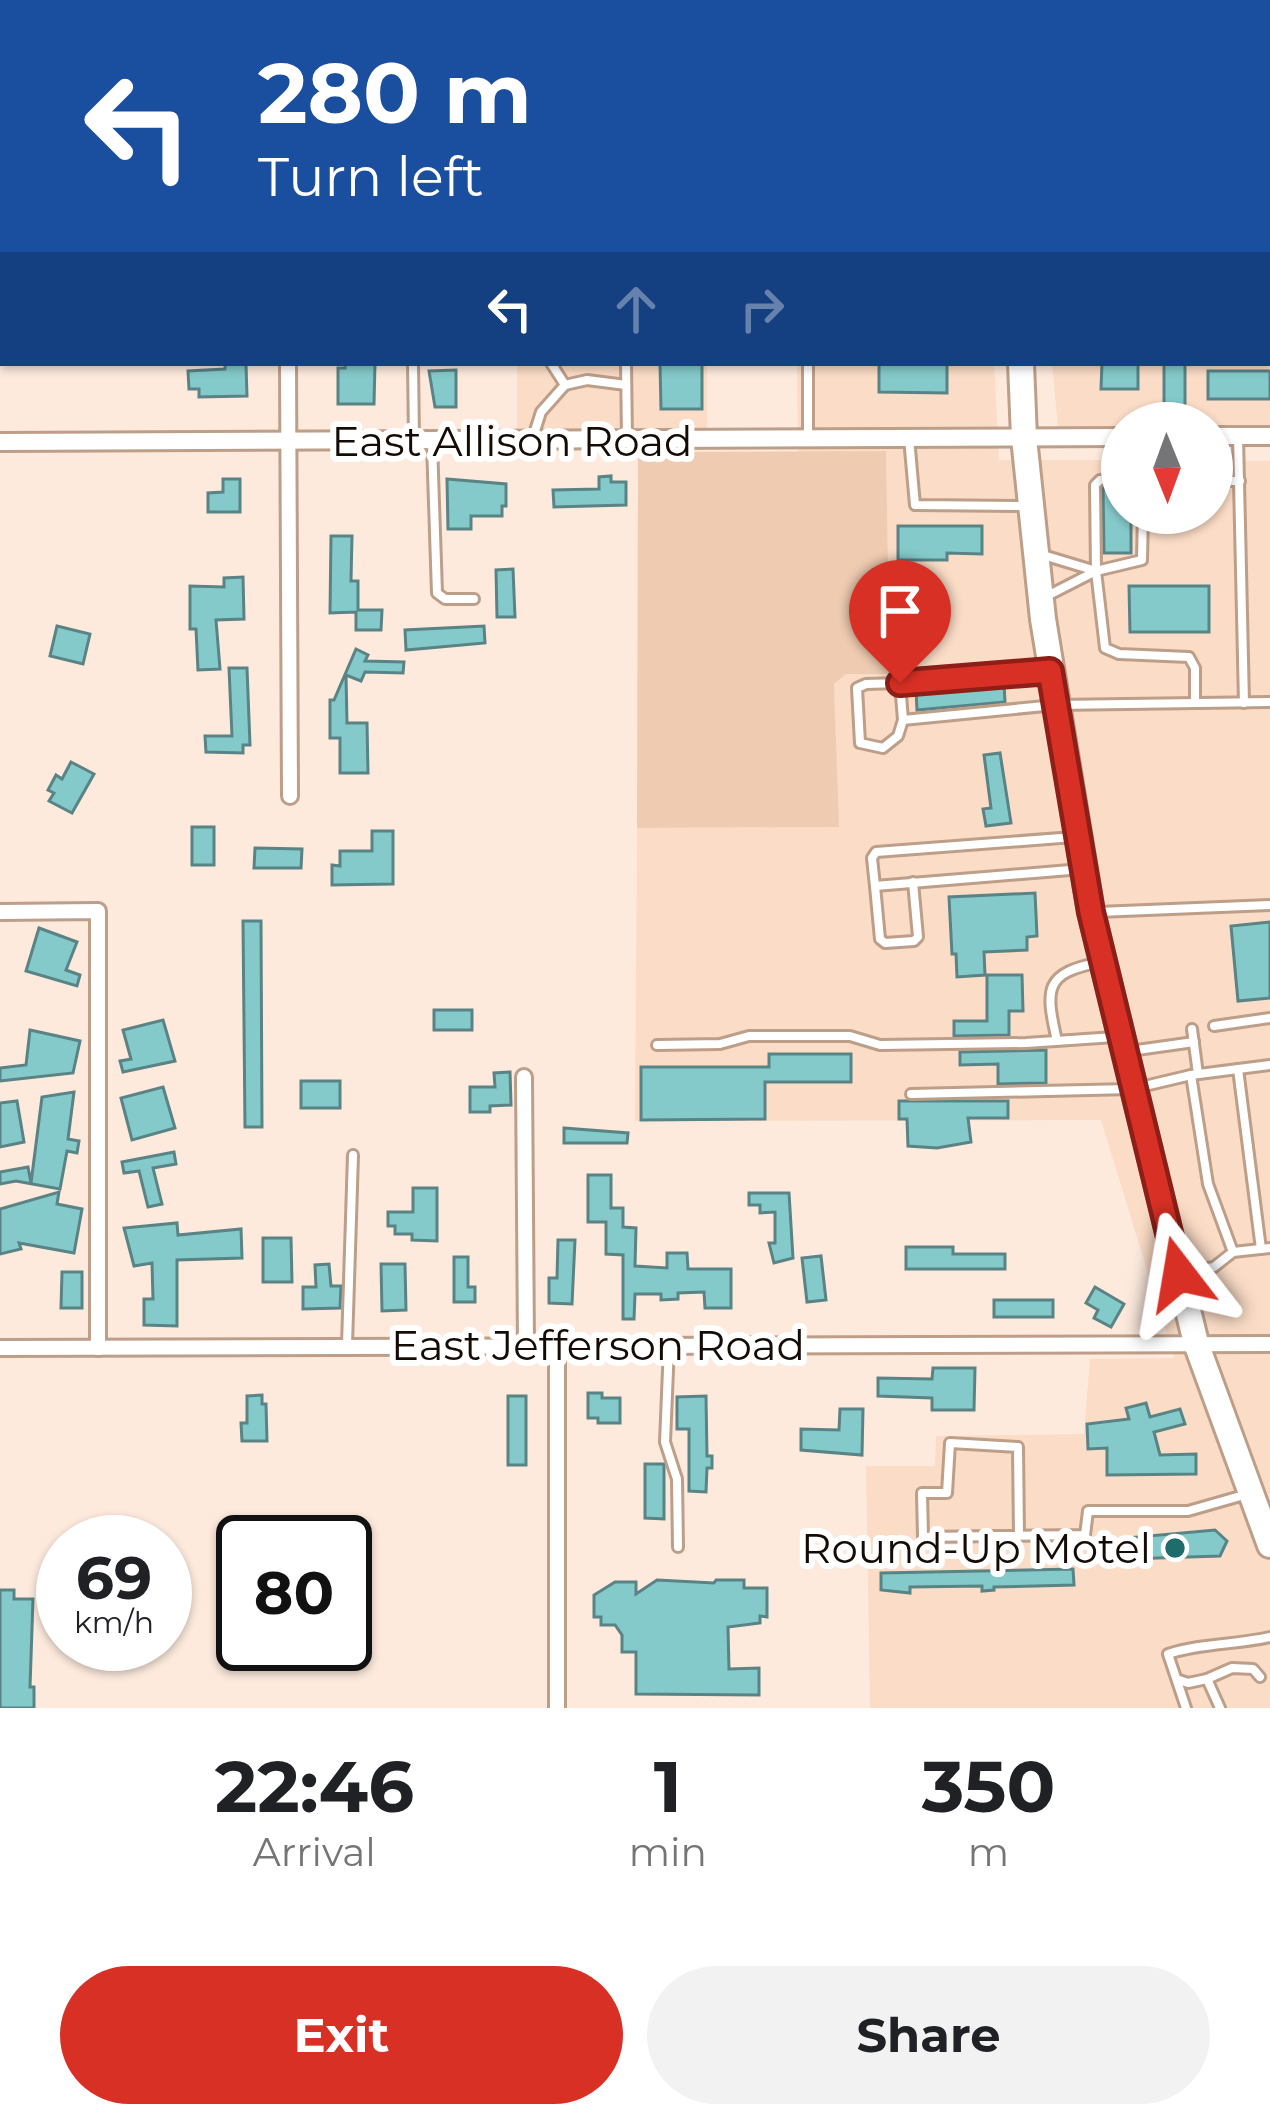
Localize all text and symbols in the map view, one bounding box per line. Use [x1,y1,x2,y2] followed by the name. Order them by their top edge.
[258,42,532,144] text: 280 m
[60,48,216,204] icon: left
[258,144,484,210] text: Turn left
[477,276,543,342] icon: left
[603,276,669,342] icon: ahead
[729,276,795,342] icon: right
[1101,402,1233,534] north arrow
[1101,402,1233,534] map controls
[331,415,693,467] street label: East Allison Road
[849,560,951,683] pin
[867,578,933,644] icon: arrive
[1116,1211,1242,1337] position arrow
[391,1319,805,1371] street label: East Jefferson Road
[216,1515,372,1671] speed limit sign: 80
[801,1522,1151,1574] place label: Round-Up Motel
[1162,1535,1188,1561] marker: Round-Up Motel
[76,1541,152,1614] text: 69
[74,1604,154,1641] text: km/h
[215,1742,414,1830] text: 22:46
[654,1742,682,1830] text: 1
[922,1742,1055,1830] text: 350
[253,1828,376,1876] text: Arrival
[629,1828,707,1876] text: min
[968,1828,1009,1876] text: m
[60,1966,623,2104] button: Exit
[647,1966,1210,2104] button: Share

